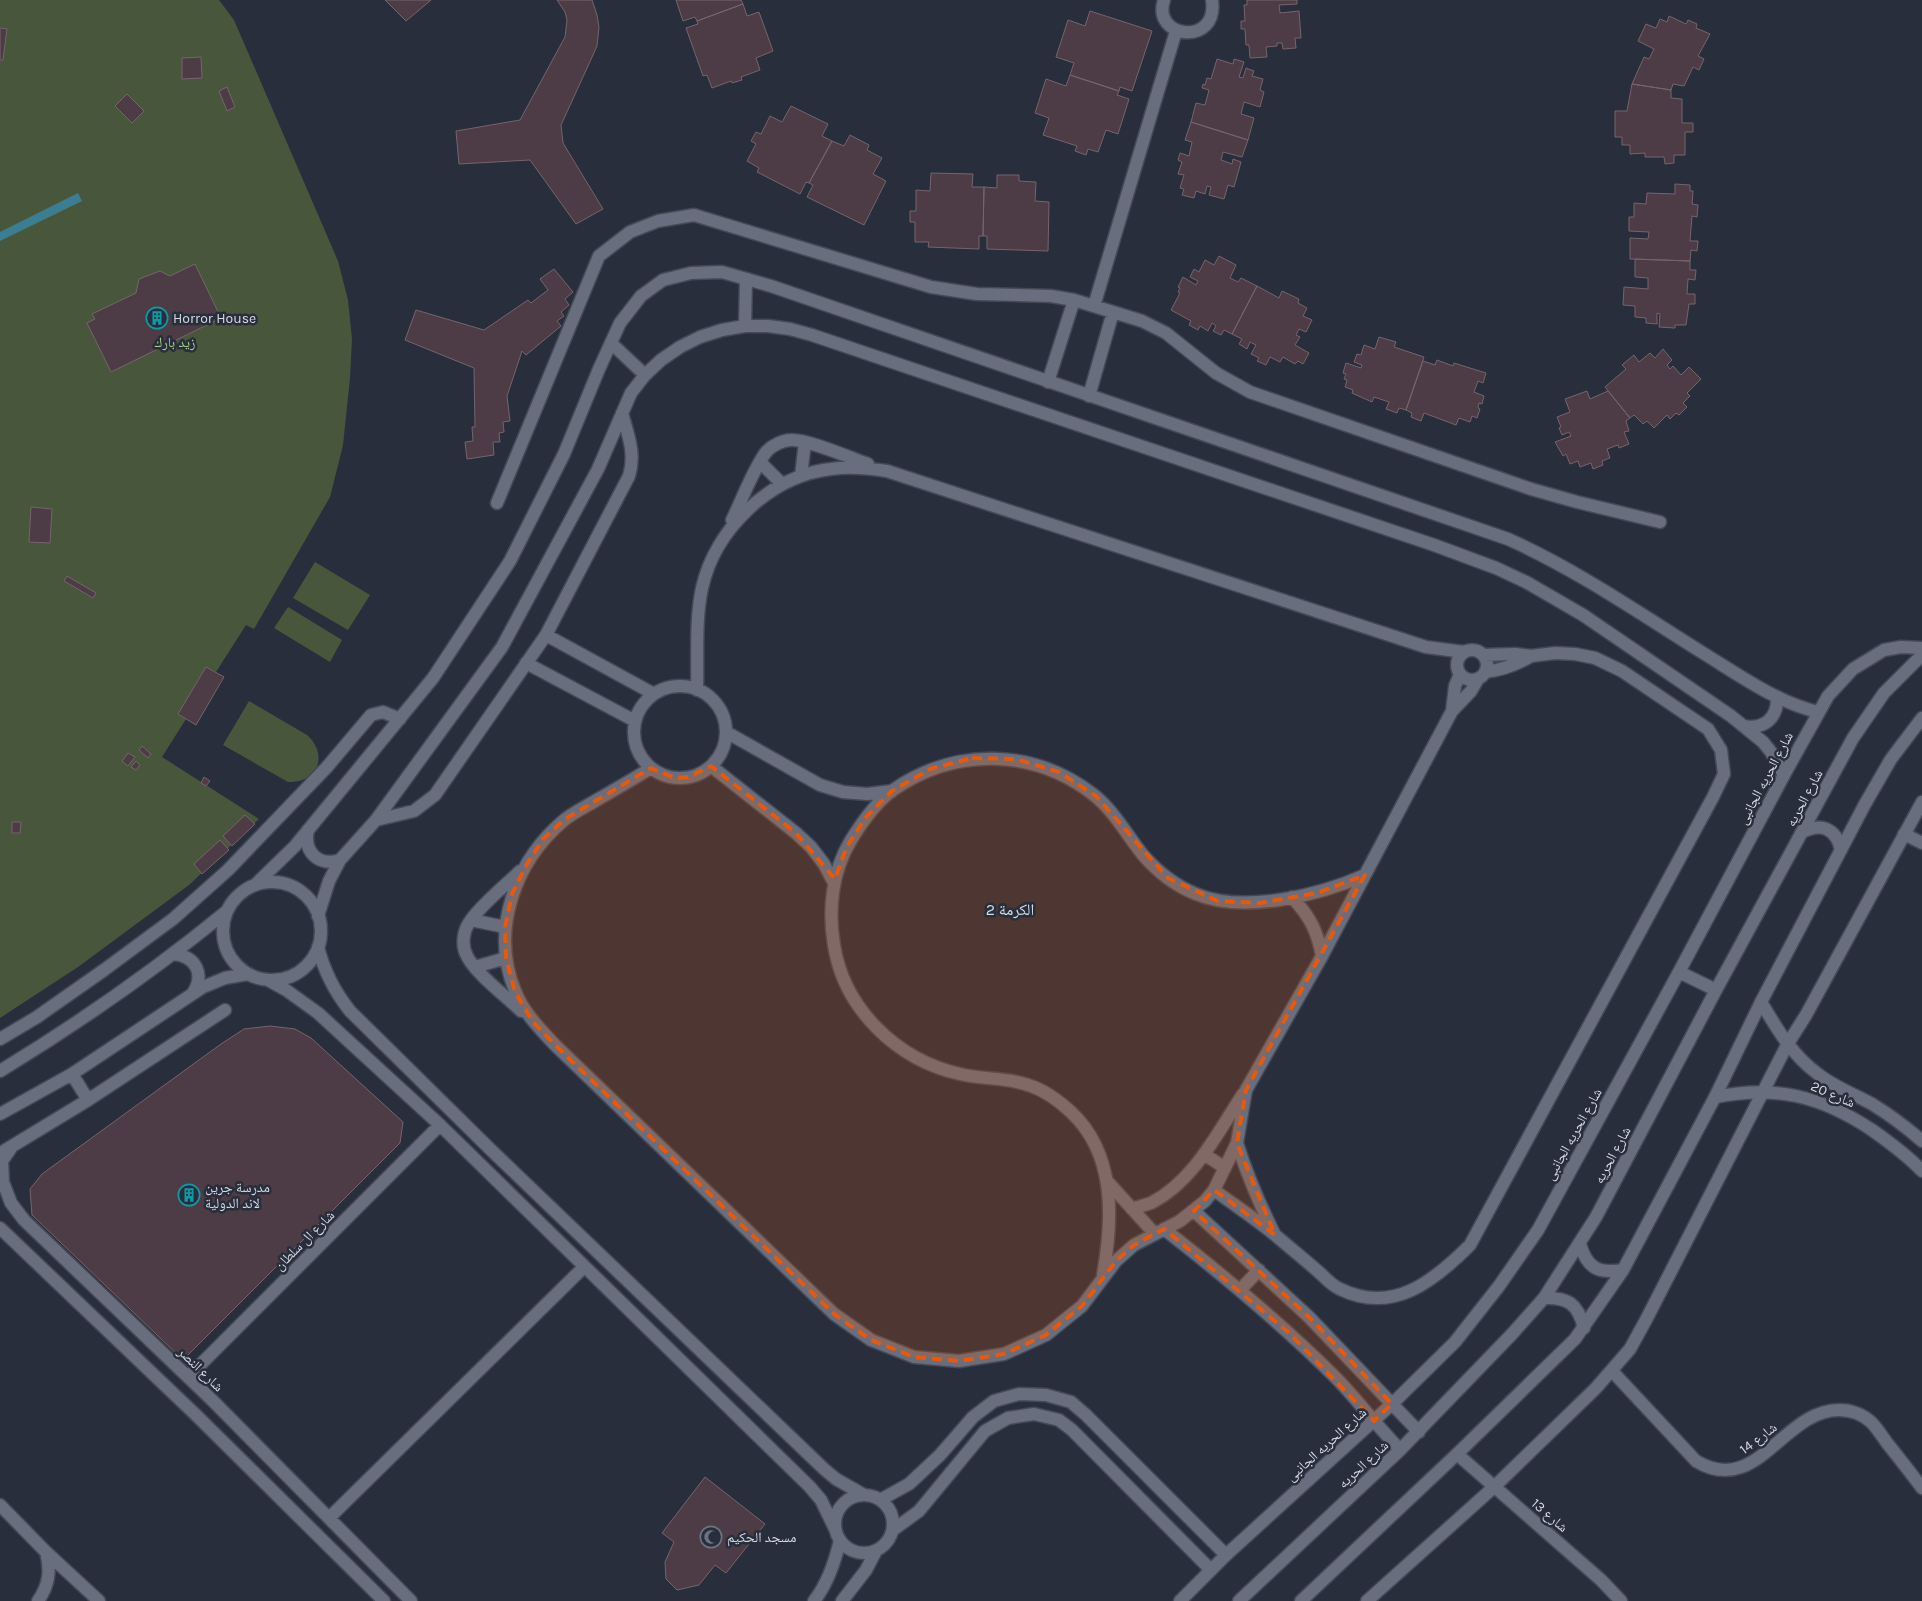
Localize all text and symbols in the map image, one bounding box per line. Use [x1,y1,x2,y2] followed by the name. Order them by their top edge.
[145,306,169,330] building icon: Horror House
[173,310,256,327] place label: Horror House
[155,334,195,351] park label: زيد بارك
[1734,729,1798,828] street label: شارع الحريه الجانبى
[1782,767,1827,830] street label: شارع الحريه
[986,900,1034,919] district label: الكرمة 2
[1808,1078,1857,1112] street label: شارع 20
[1541,1085,1607,1184] street label: شارع الحريه الجانبى
[1590,1124,1635,1187] street label: شارع الحريه
[205,1179,270,1212] place label: مدرسة جرين لاند الدولية
[177,1183,201,1207] building icon: مدرسة جرين لاند الدولية
[271,1207,339,1275] street label: شارع ال سلطان
[173,1343,227,1396] street label: شارع النصر
[1282,1403,1370,1485] street label: شارع الحريه الجانبى
[1736,1419,1781,1459] street label: شارع 14
[1334,1437,1392,1491] street label: شارع الحريه
[1527,1495,1571,1537] street label: شارع 13
[699,1525,723,1549] mosque icon: مسجد الحكيم
[727,1529,796,1547] place label: مسجد الحكيم

